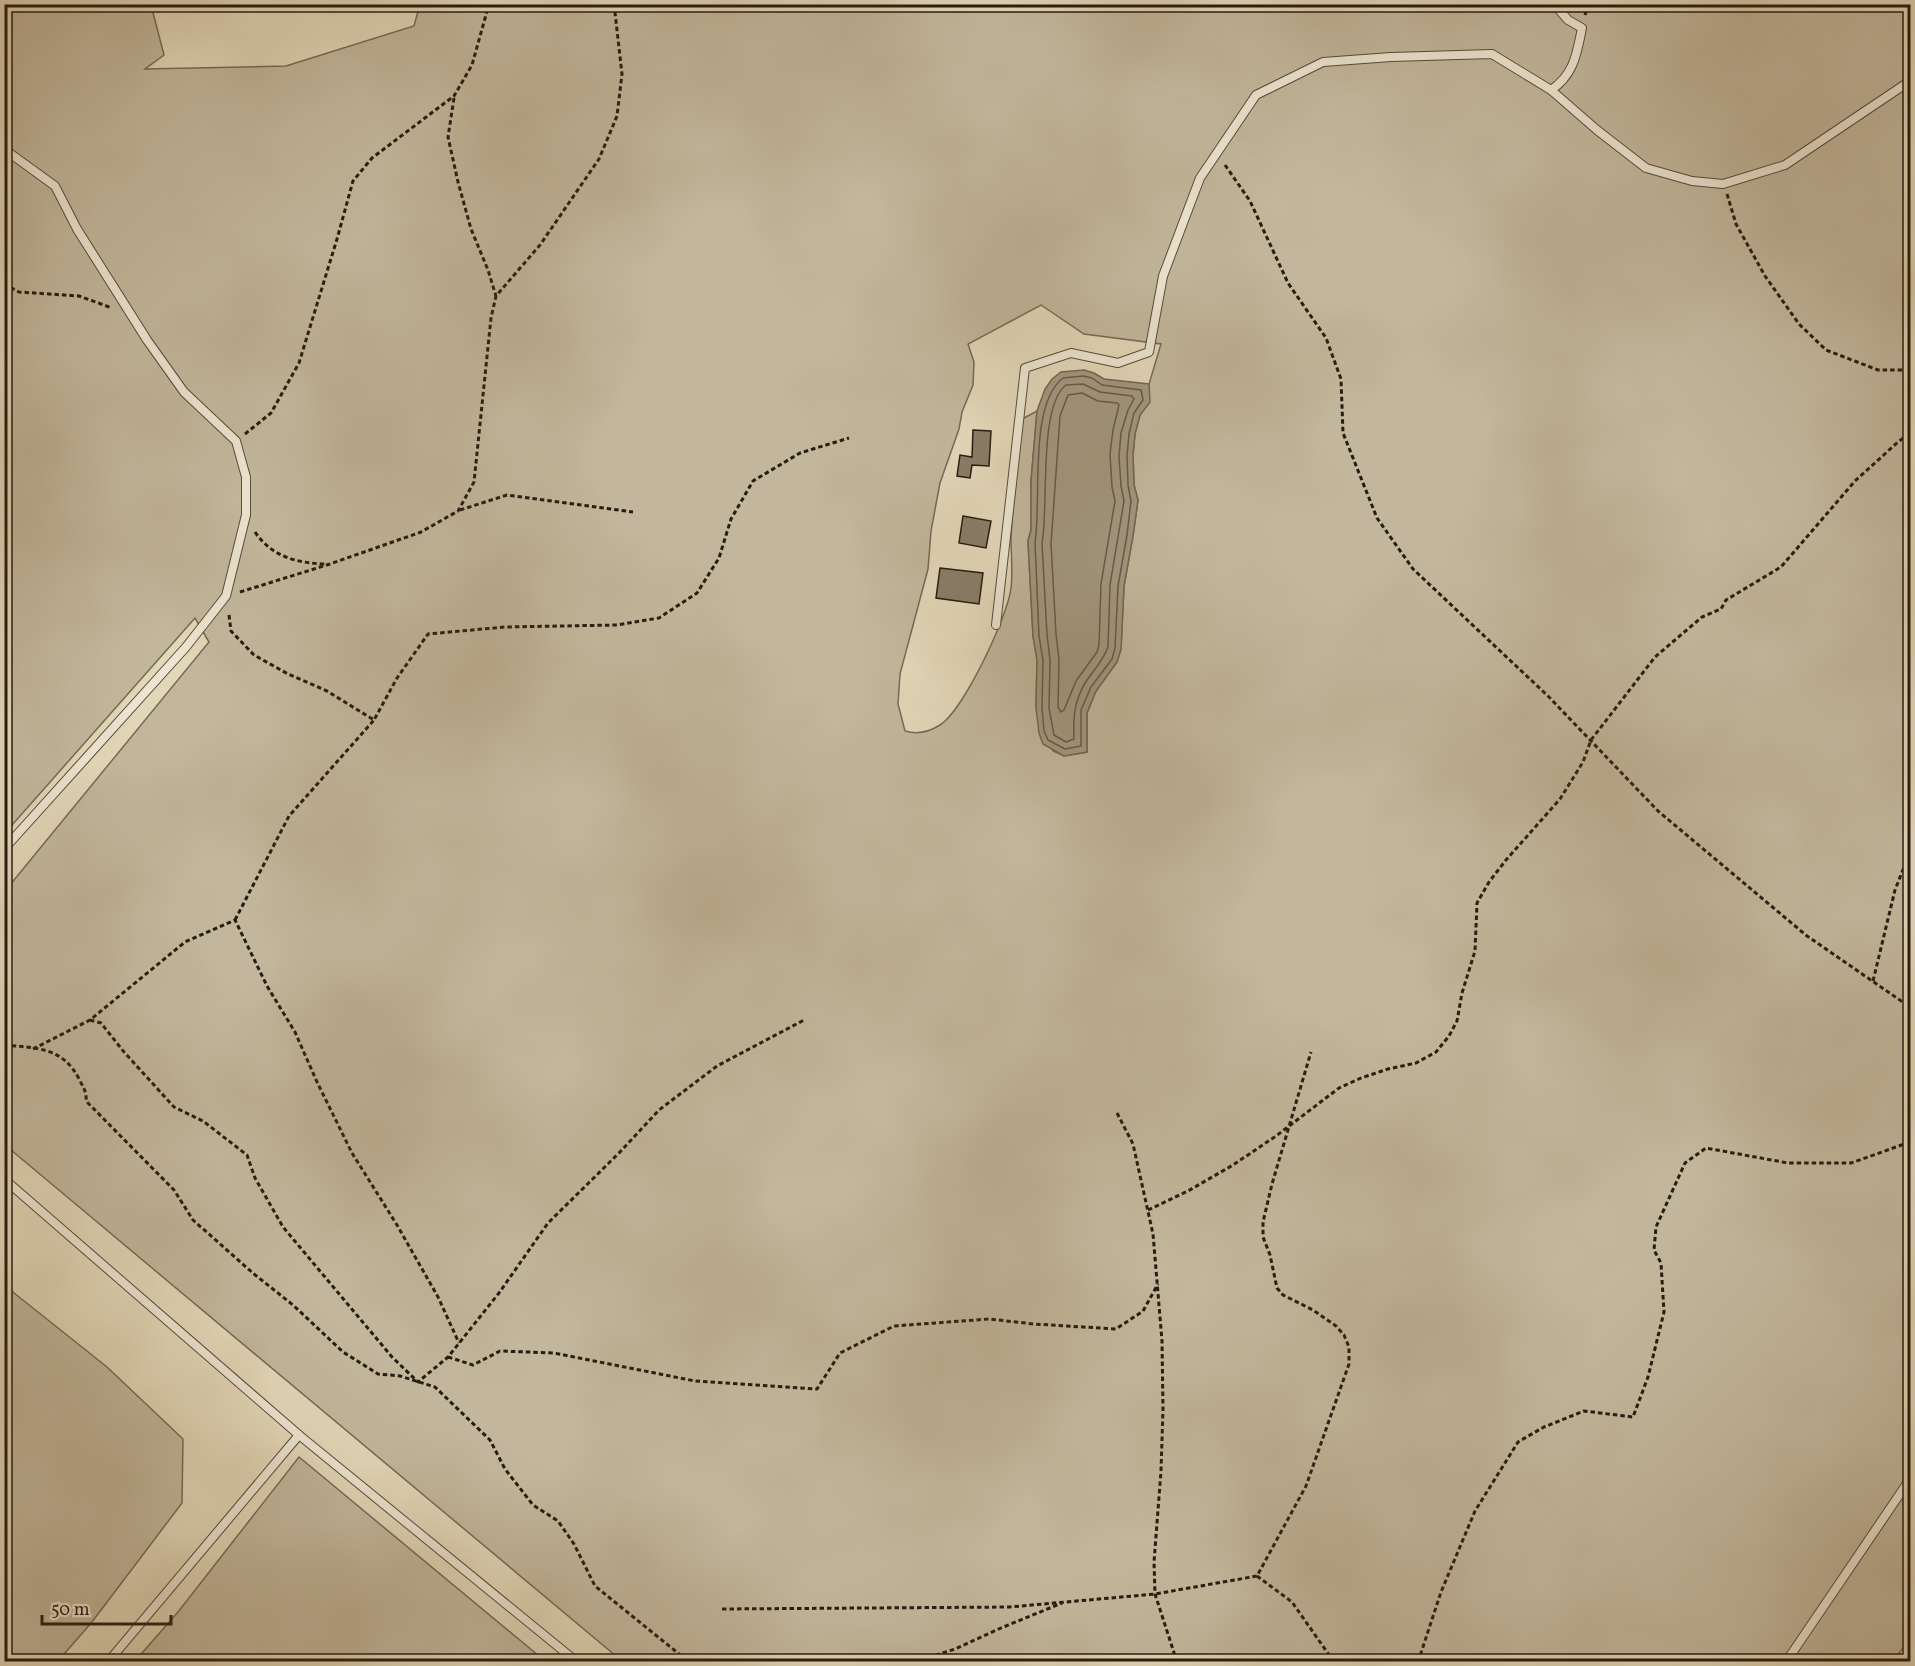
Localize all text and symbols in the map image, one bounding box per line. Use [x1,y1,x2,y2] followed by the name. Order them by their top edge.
[42,1588,171,1626] scale bar
[51,1598,90,1623] text: 50 m

